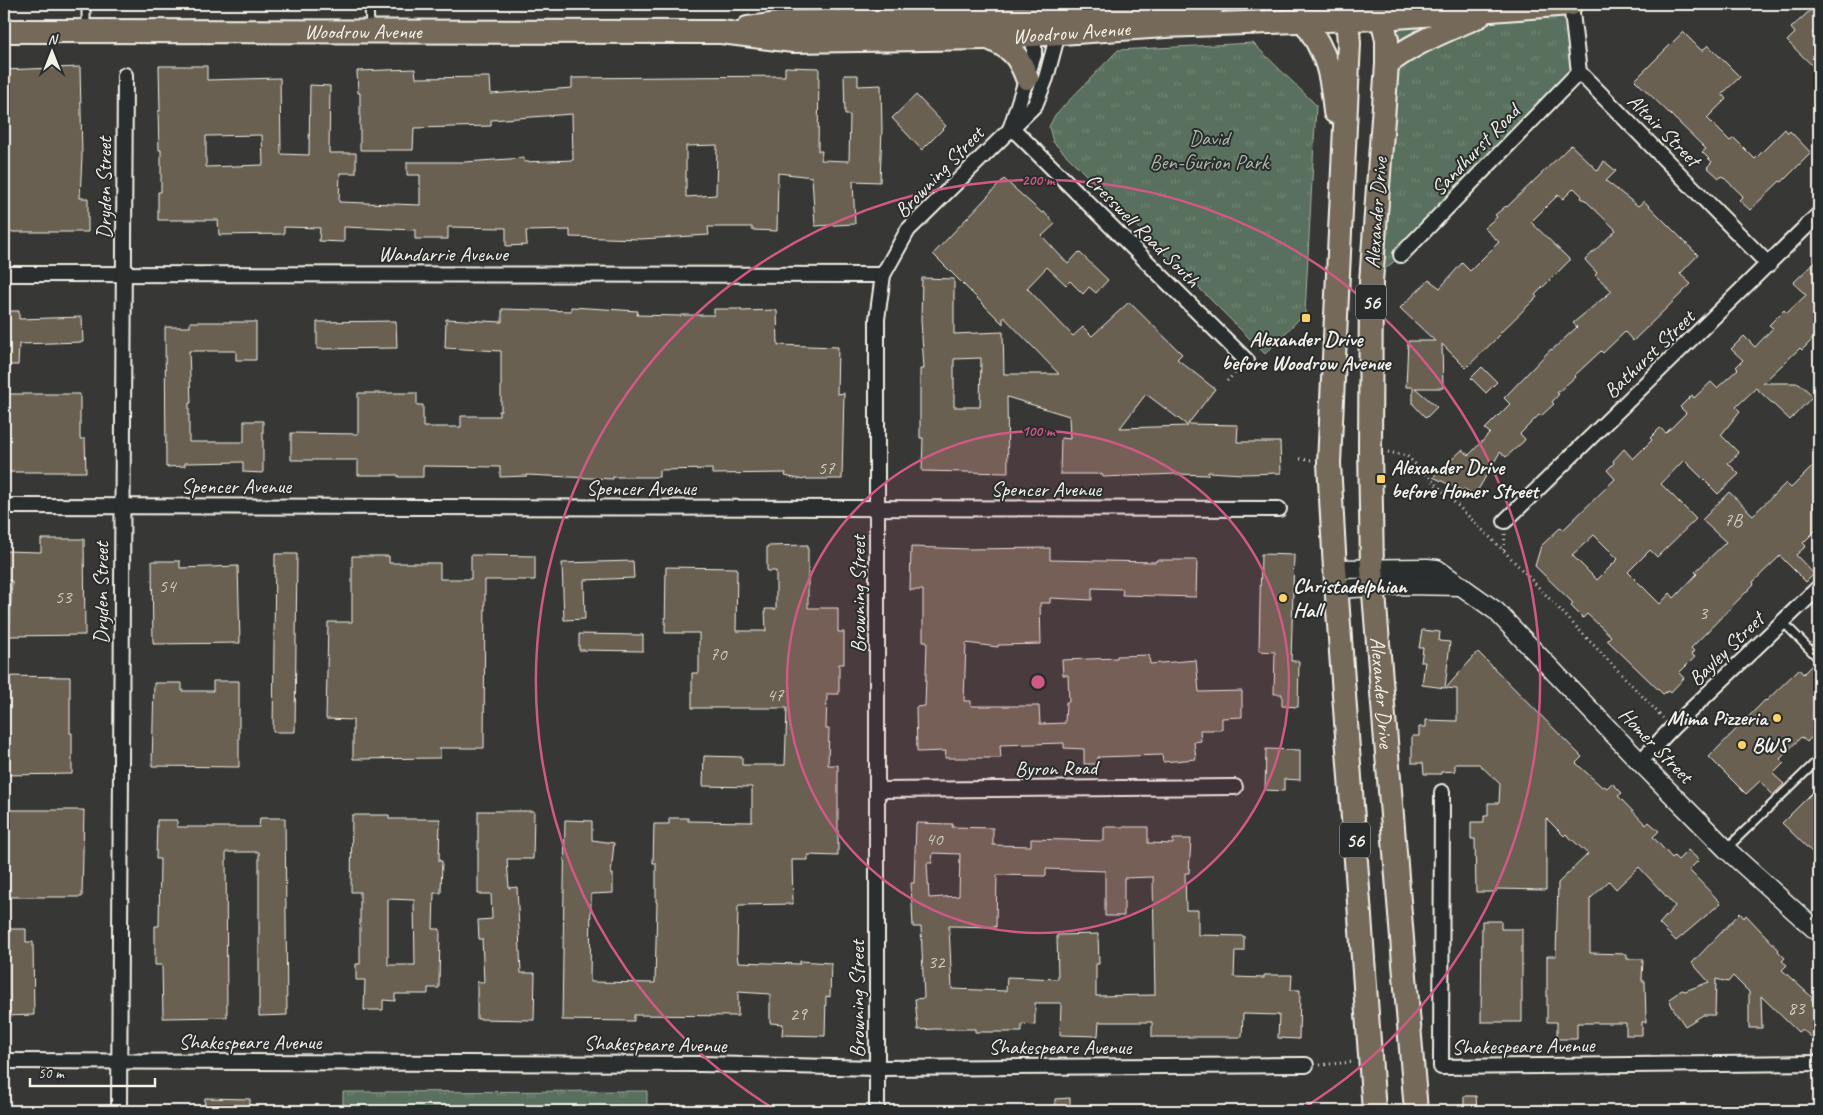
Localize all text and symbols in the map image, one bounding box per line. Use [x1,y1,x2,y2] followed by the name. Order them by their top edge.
[1012,15,1132,49] street label: Woodrow Avenue
[304,18,423,45] street label: Woodrow Avenue
[28,28,78,78] north arrow
[48,31,59,48] text: N
[1622,88,1708,174] street label: Altair Street
[1425,96,1528,201] street label: Sandhurst Road
[889,119,991,223] street label: Browning Street
[1150,125,1271,175] park label: David Ben-Gurion Park
[91,135,117,239] street label: Dryden Street
[1359,155,1393,269] street label: Alexander Drive
[1080,167,1206,293] street label: Cresswell Road South
[1022,171,1056,190] text: 200 m
[378,241,510,267] street label: Wandarrie Avenue
[1356,284,1386,320] road number: 56
[1598,303,1701,404] street label: Bathurst Street
[1300,312,1312,324] marker: Alexander Drive before Woodrow Avenue
[1222,326,1392,376] place label: Alexander Drive before Woodrow Avenue
[1022,422,1056,441] text: 100 m
[1391,454,1541,504] place label: Alexander Drive before Homer Street
[817,456,836,480] house number: 57
[181,473,292,499] street label: Spencer Avenue
[1375,473,1387,485] marker: Alexander Drive before Homer Street
[586,475,697,501] street label: Spencer Avenue
[991,476,1102,502] street label: Spencer Avenue
[1724,508,1743,532] house number: 7B
[845,533,871,653] street label: Browning Street
[88,540,114,644] street label: Dryden Street
[1293,573,1408,623] place label: Christadelphian Hall
[158,574,178,598] house number: 54
[54,585,73,609] house number: 53
[1277,592,1289,604] marker: Christadelphian Hall
[1699,601,1709,625] house number: 3
[1683,604,1771,691] street label: Bayley Street
[1365,636,1400,750] street label: Alexander Drive
[709,642,728,666] house number: 70
[1029,673,1047,691] centre of rings
[766,683,785,707] house number: 47
[1613,702,1700,790] street label: Homer Street
[1667,705,1769,731] place label: Mima Pizzeria
[1771,712,1783,724] marker: Mima Pizzeria
[1752,732,1791,758] place label: BWS
[1736,739,1748,751] marker: BWS
[1015,754,1101,782] street label: Byron Road
[1340,822,1370,858] road number: 56
[925,827,944,851] house number: 40
[844,938,870,1058] street label: Browning Street
[927,950,946,974] house number: 32
[1787,996,1806,1020] house number: 83
[789,1002,808,1026] house number: 29
[179,1029,323,1055] street label: Shakespeare Avenue
[583,1030,728,1058] street label: Shakespeare Avenue
[1451,1032,1596,1060] street label: Shakespeare Avenue
[989,1034,1133,1060] street label: Shakespeare Avenue
[30,1055,155,1087] scale bar
[38,1064,65,1083] text: 50 m

